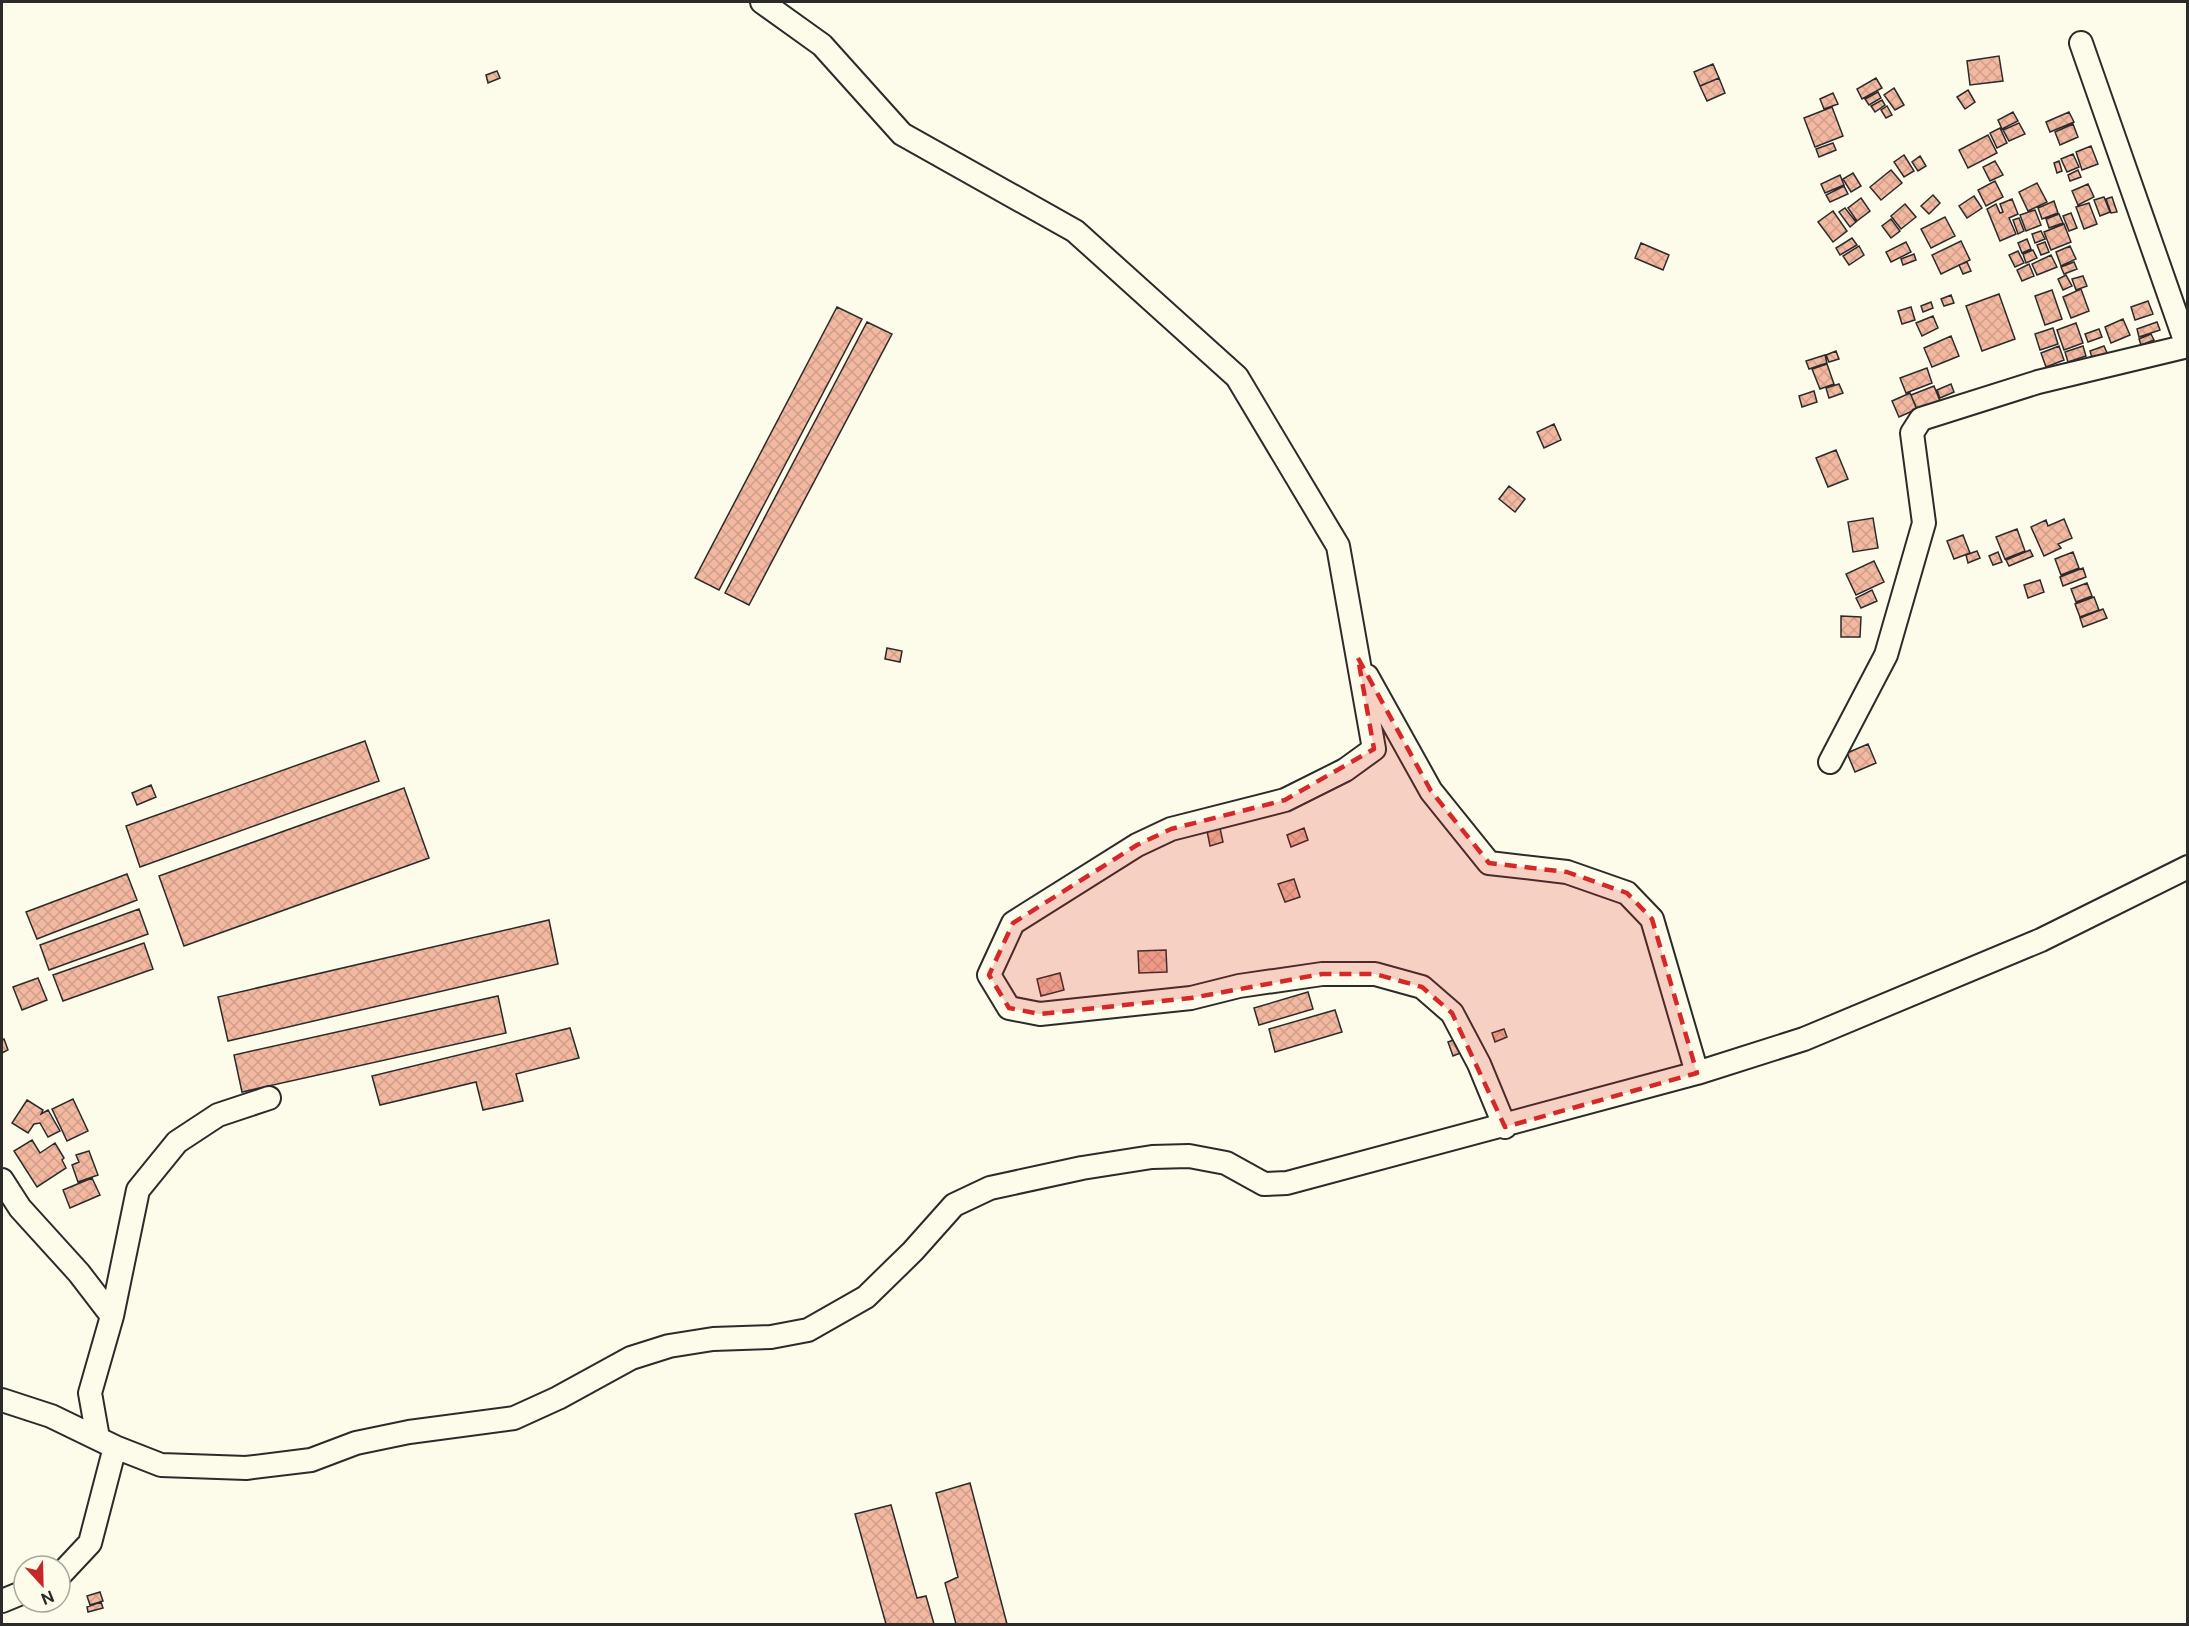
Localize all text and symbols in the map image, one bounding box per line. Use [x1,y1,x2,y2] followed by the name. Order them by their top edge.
[12,1554,72,1614] north arrow
[38,1586,57,1609] text: N

